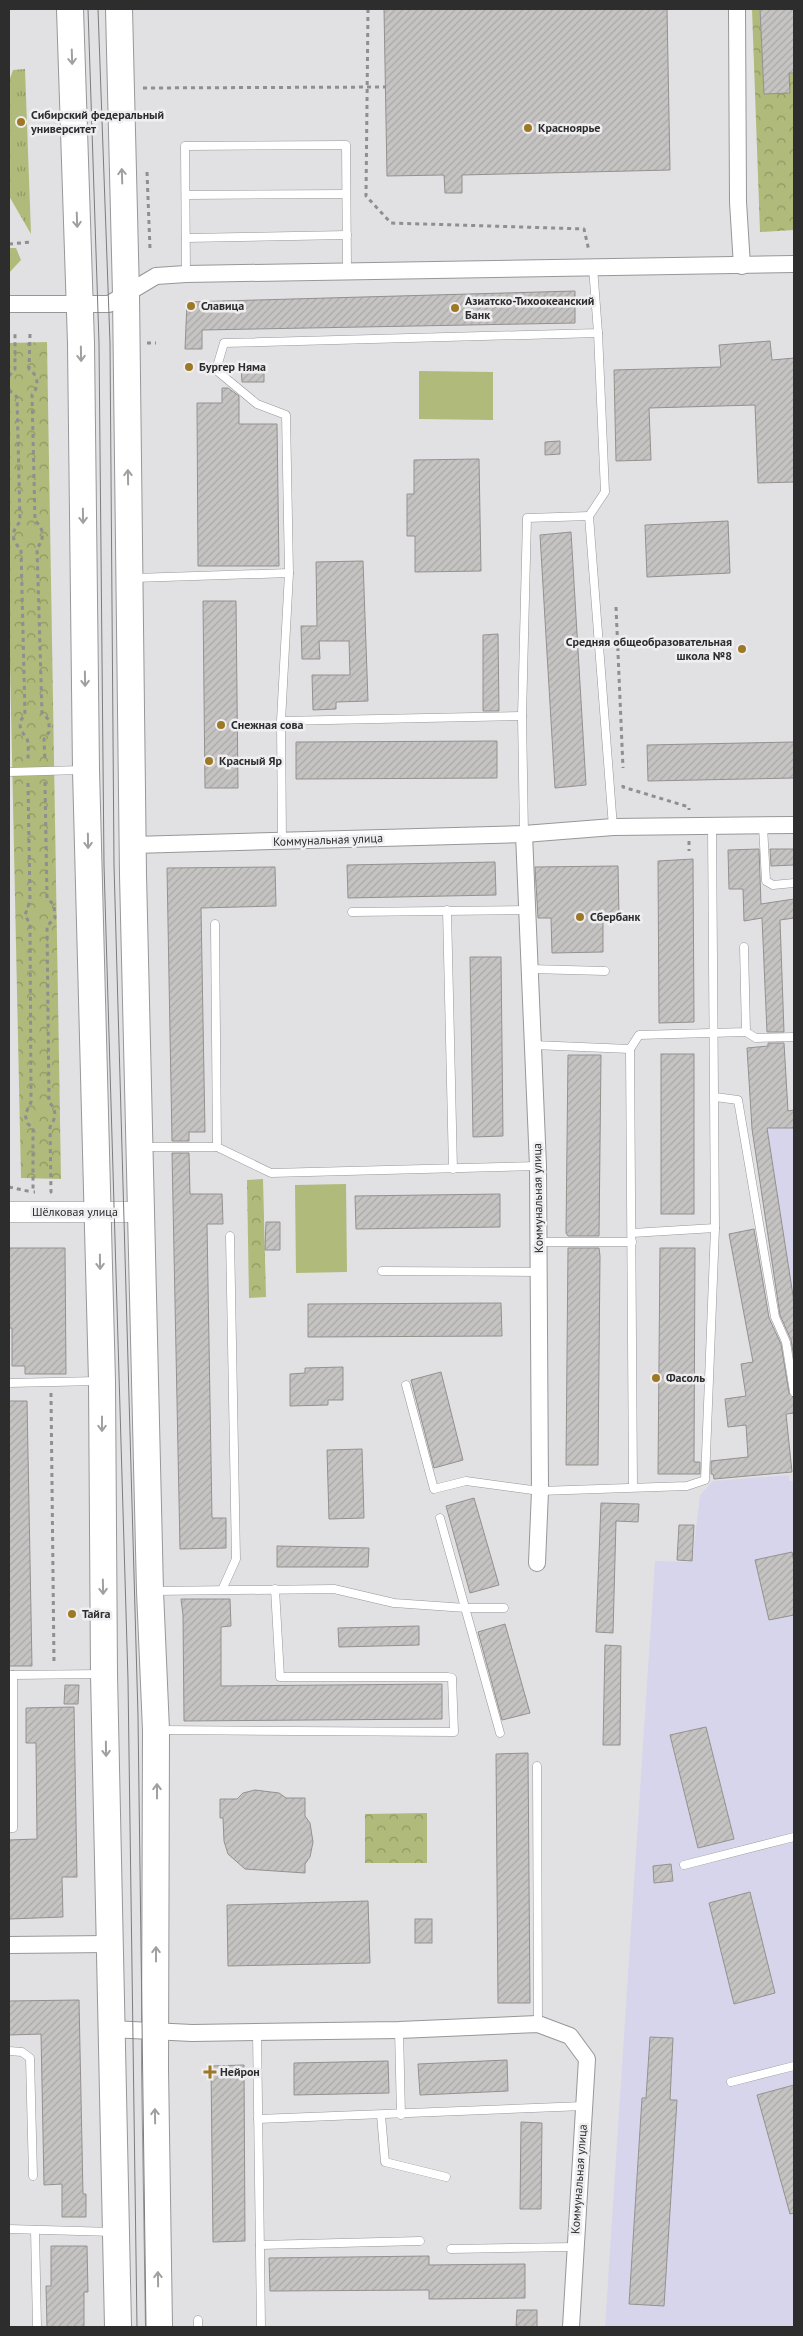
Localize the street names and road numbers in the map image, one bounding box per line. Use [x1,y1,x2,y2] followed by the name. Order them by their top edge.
[273,830,383,849] street label: Коммунальная улица
[529,1143,546,1253] street label: Коммунальная улица
[32,1204,118,1219] street label: Шёлковая улица
[567,2124,590,2234] street label: Коммунальная улица

